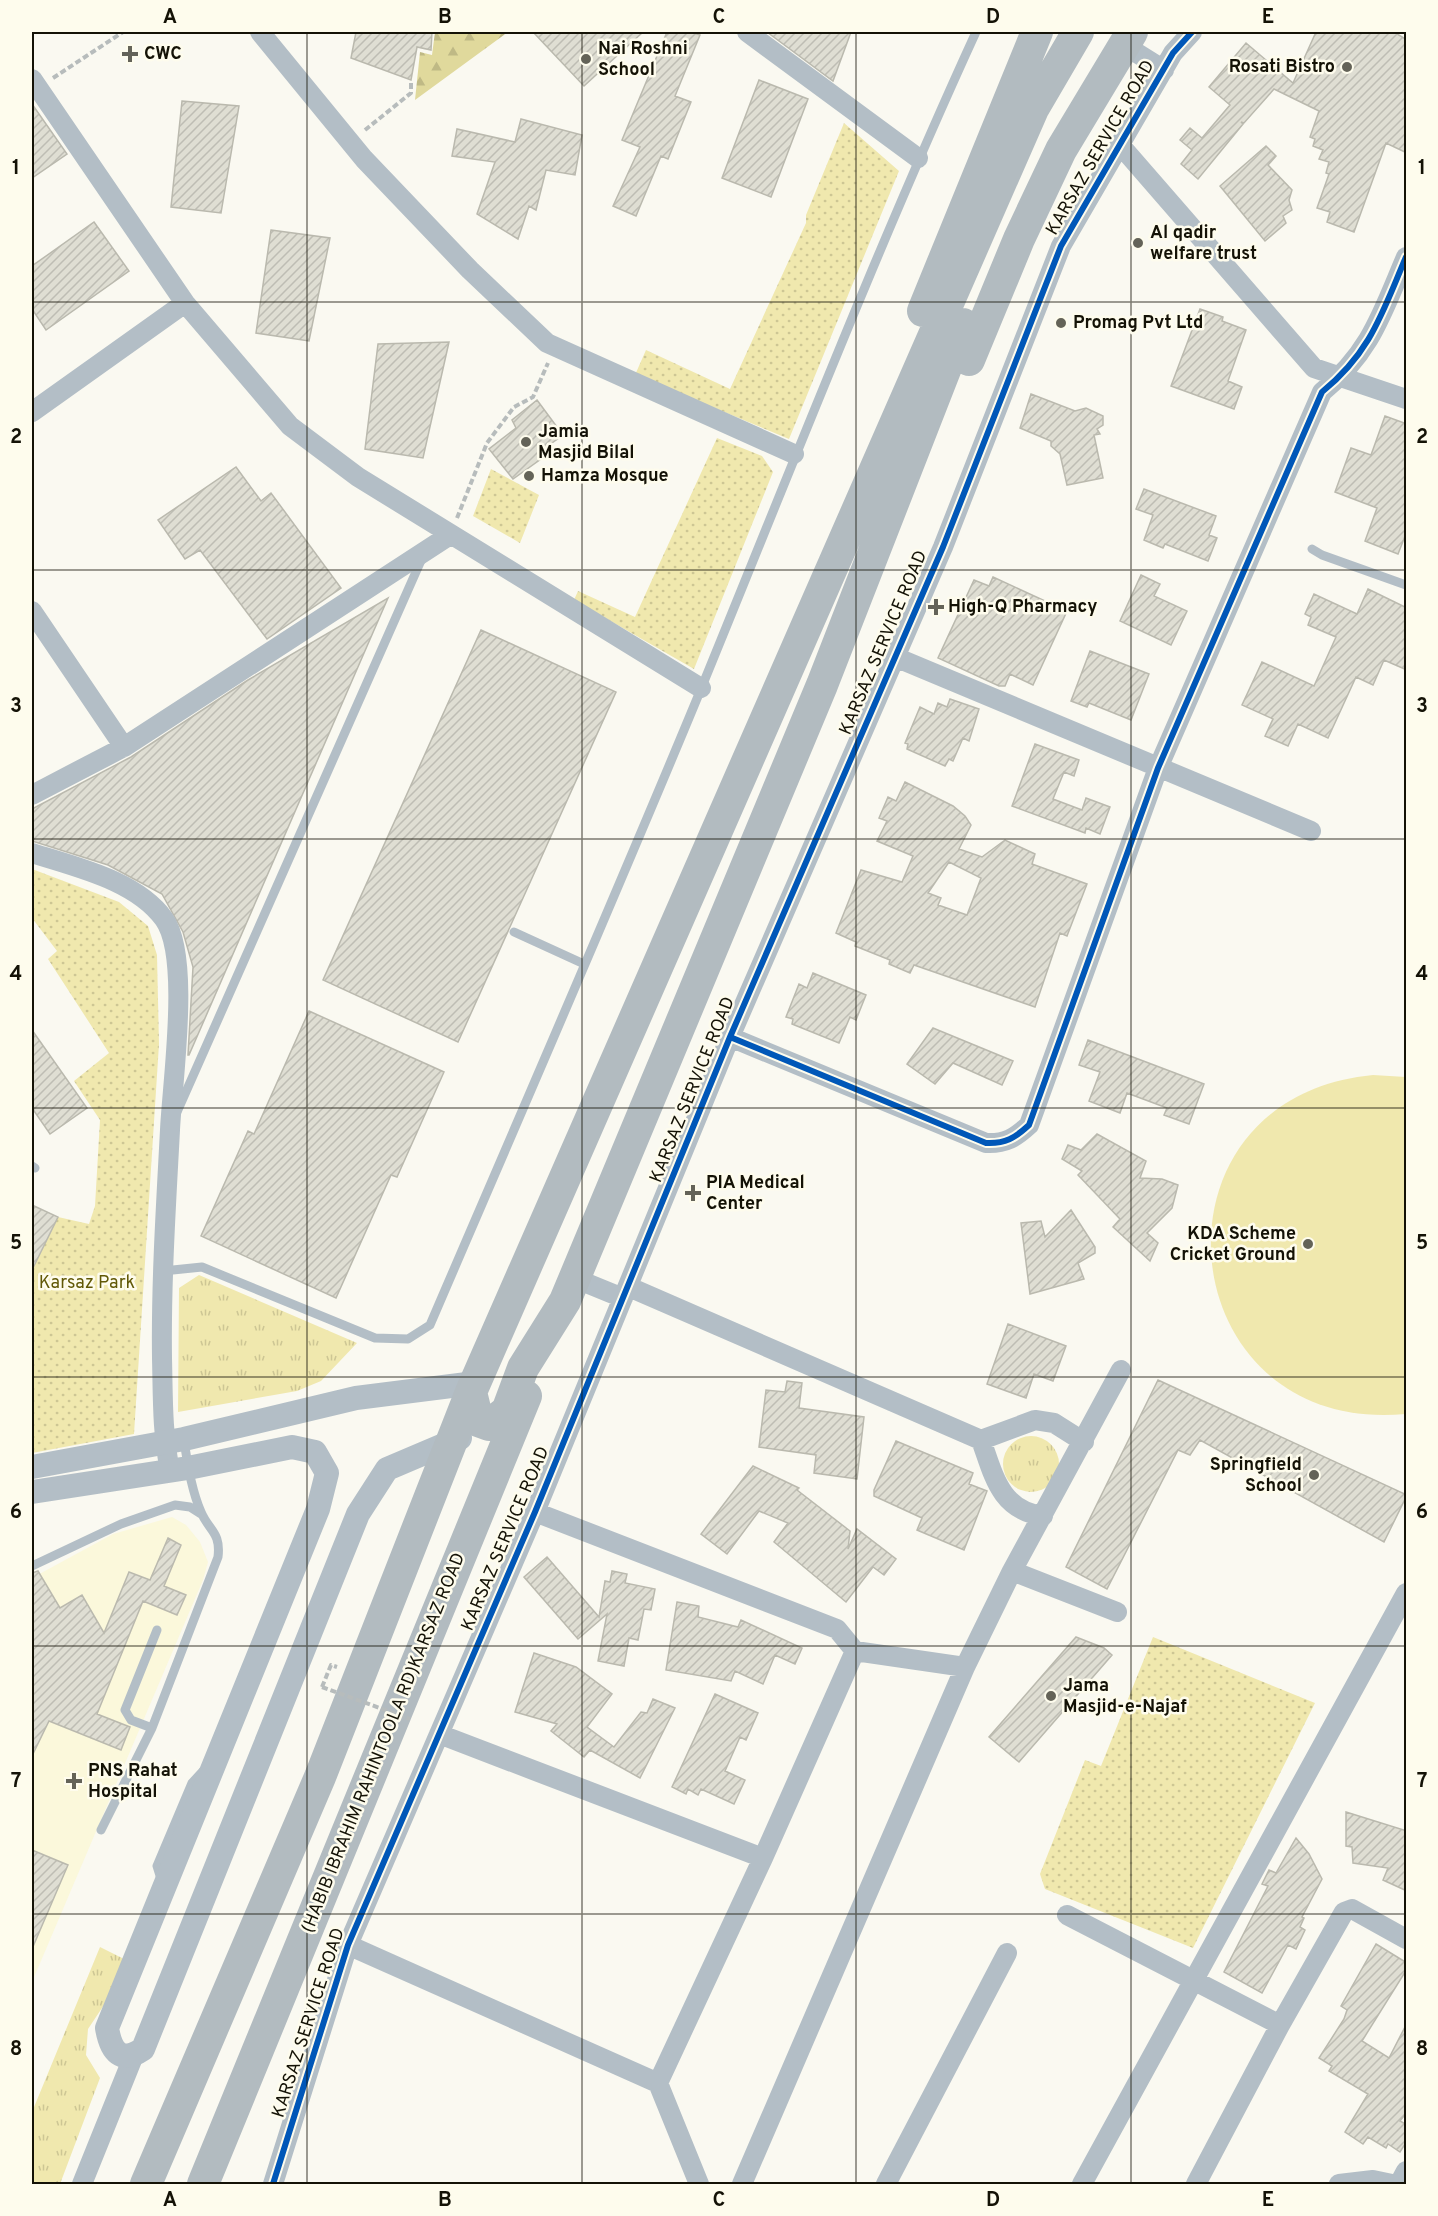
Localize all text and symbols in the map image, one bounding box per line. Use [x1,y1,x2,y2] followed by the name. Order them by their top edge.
[163,5,177,31] text: A
[438,5,452,31] text: B
[713,5,725,31] text: C
[986,5,1000,31] text: D
[1262,5,1274,31] text: E
[598,38,688,82] place label: Nai Roshni School
[144,43,182,66] place label: CWC
[121,45,139,63] marker: CWC
[579,52,593,66] marker: Nai Roshni School
[1041,56,1161,240] street label: KARSAZ SERVICE ROAD
[1229,56,1335,79] place label: Rosati Bistro
[1340,60,1354,74] marker: Rosati Bistro
[12,156,20,182] text: 1
[1418,156,1426,182] text: 1
[1150,222,1257,266] place label: Al qadir welfare trust
[1131,236,1145,250] marker: Al qadir welfare trust
[1073,312,1203,335] place label: Promag Pvt Ltd
[1054,316,1068,330] marker: Promag Pvt Ltd
[538,421,635,465] place label: Jamia Masjid Bilal
[10,425,22,451] text: 2
[1416,425,1428,451] text: 2
[519,435,533,449] marker: Jamia Masjid Bilal
[541,465,668,488] place label: Hamza Mosque
[522,469,536,483] marker: Hamza Mosque
[835,547,933,739] street label: KARSAZ SERVICE ROAD
[948,596,1097,619] place label: High-Q Pharmacy
[929,600,943,614] marker: High-Q Pharmacy
[10,694,22,720] text: 3
[1416,694,1428,720] text: 3
[10,962,22,988] text: 4
[1416,962,1428,988] text: 4
[645,994,741,1186] street label: KARSAZ SERVICE ROAD
[706,1172,805,1216] place label: PIA Medical Center
[684,1184,702,1202] marker: PIA Medical Center
[1170,1223,1296,1267] place label: KDA Scheme Cricket Ground
[10,1231,22,1257] text: 5
[1416,1231,1428,1257] text: 5
[1301,1237,1315,1251] marker: KDA Scheme Cricket Ground
[39,1272,135,1295] park label: Karsaz Park
[457,1443,555,1635] street label: KARSAZ SERVICE ROAD
[1210,1454,1302,1498] place label: Springfield School
[1307,1468,1321,1482] marker: Springfield School
[10,1500,22,1526] text: 6
[1416,1500,1428,1526] text: 6
[297,1550,471,1936] street label: (HABIB IBRAHIM RAHINTOOLA RD)KARSAZ ROAD
[1063,1675,1187,1719] place label: Jama Masjid-e-Najaf
[1044,1689,1058,1703] marker: Jama Masjid-e-Najaf
[88,1760,177,1804] place label: PNS Rahat Hospital
[11,1769,21,1795] text: 7
[1417,1769,1427,1795] text: 7
[65,1772,83,1790] marker: PNS Rahat Hospital
[267,1925,351,2121] street label: KARSAZ SERVICE ROAD
[10,2037,22,2063] text: 8
[1416,2037,1428,2063] text: 8
[163,2188,177,2214] text: A
[438,2188,452,2214] text: B
[713,2188,725,2214] text: C
[986,2188,1000,2214] text: D
[1262,2188,1274,2214] text: E

